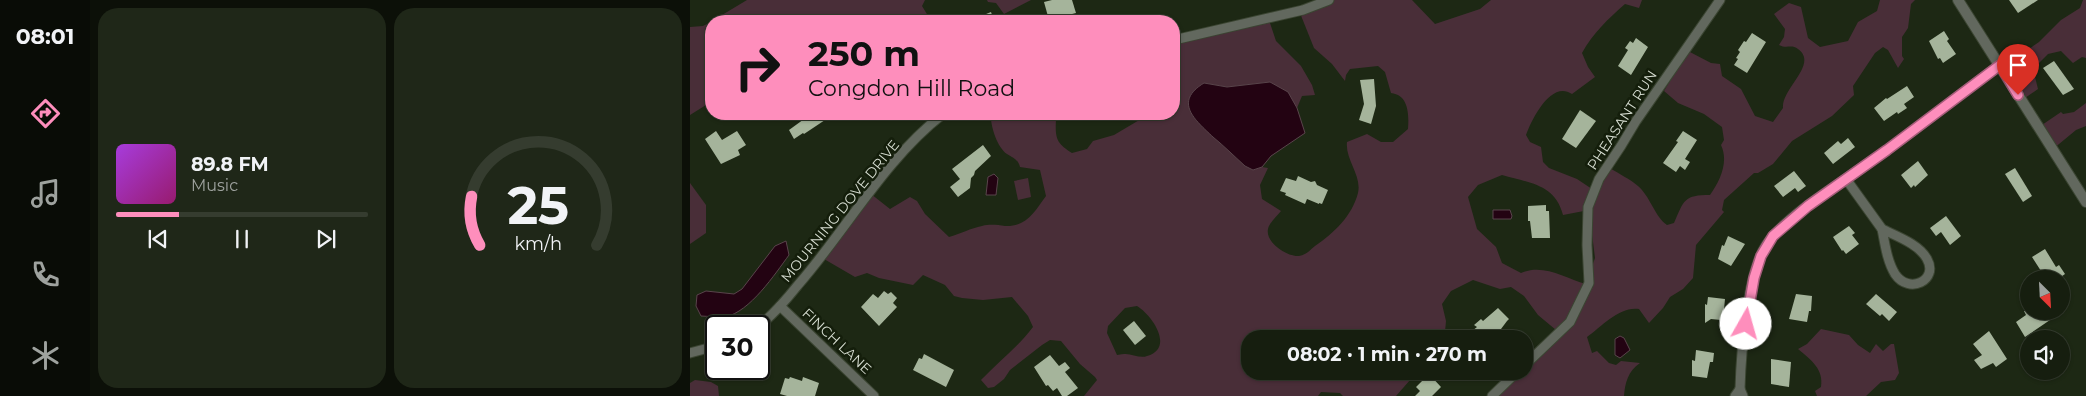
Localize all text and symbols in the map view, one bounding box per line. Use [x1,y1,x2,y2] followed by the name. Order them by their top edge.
[16,23,74,50] text: 08:01
[808,32,920,75] text: 250 m
[725,35,790,100] icon: right
[1997,44,2039,95] pin
[2004,51,2032,79] icon: arrive
[1583,67,1661,173] street label: PHEASANT RUN
[808,75,1015,102] text: Congdon Hill Road
[28,96,63,131] icon: directions
[777,136,903,286] street label: MOURNING DOVE DRIVE
[191,153,269,176] text: 89.8 FM
[507,174,569,237] text: 25
[28,176,63,211] icon: music
[191,176,238,195] text: Music
[144,225,172,253] icon: previous
[228,225,256,253] icon: pause
[312,225,340,253] icon: next
[514,233,562,254] text: km/h
[28,257,63,292] icon: phone
[2020,270,2070,320] north arrow
[2020,270,2070,380] map controls
[1719,297,1771,349] position arrow
[799,304,875,378] street label: FINCH LANE
[705,315,770,380] speed limit sign: 30
[2020,330,2070,380] button: sound
[28,338,63,373] icon: climate
[1287,343,1487,366] text: 08:02 · 1 min · 270 m

